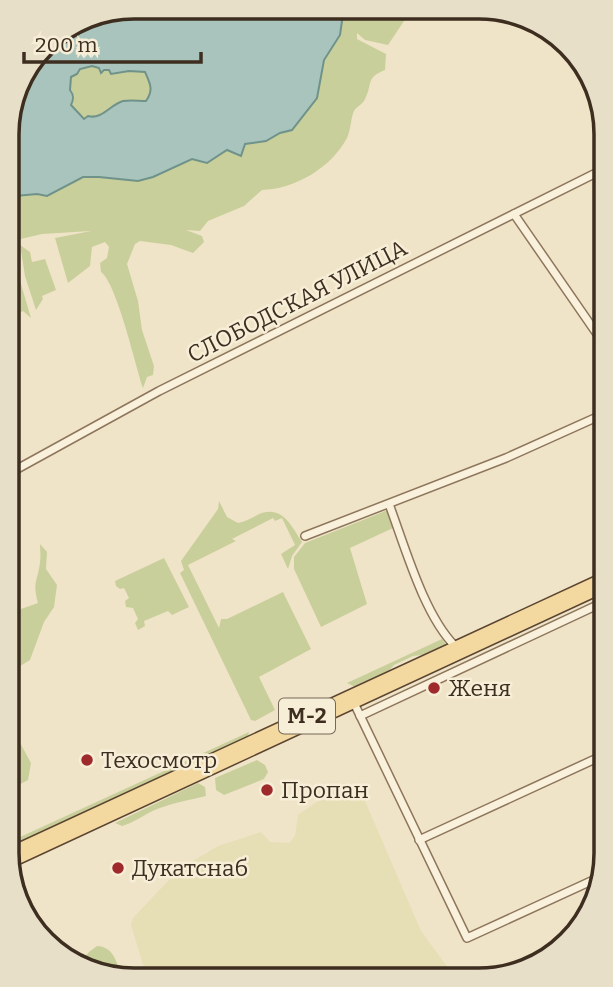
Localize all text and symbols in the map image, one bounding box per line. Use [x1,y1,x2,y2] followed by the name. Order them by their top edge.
[24,21,201,65] scale bar
[35,32,98,58] text: 200 m
[183,233,412,369] street label: СЛОБОДСКАЯ УЛИЦА
[448,674,511,702] place label: Женя
[426,680,442,696] marker: Женя
[279,698,335,734] road number: М-2
[101,746,217,774] place label: Техосмотр
[79,752,95,768] marker: Техосмотр
[281,776,369,804] place label: Пропан
[259,782,275,798] marker: Пропан
[132,854,248,882] place label: Дукатснаб
[110,860,126,876] marker: Дукатснаб

